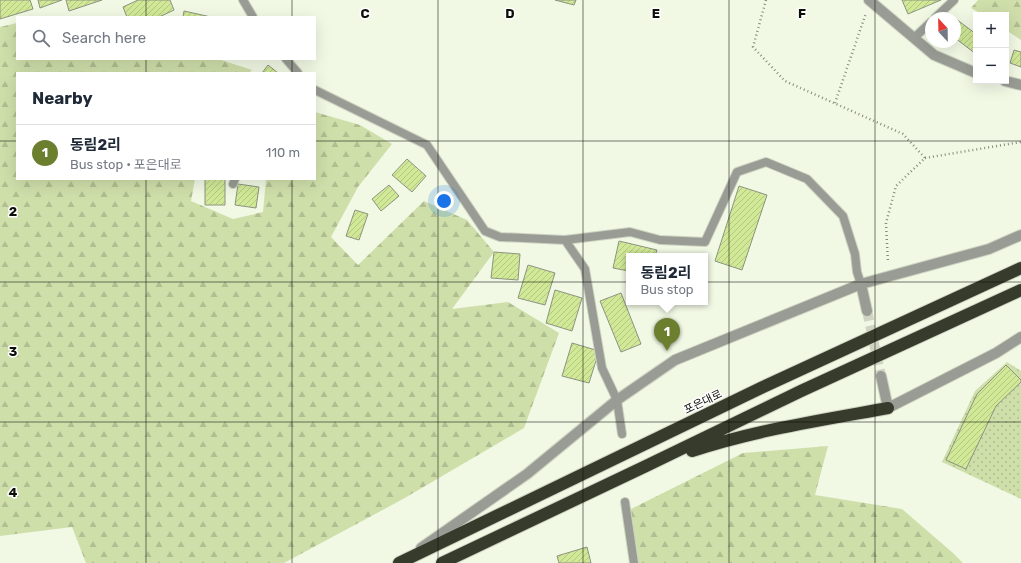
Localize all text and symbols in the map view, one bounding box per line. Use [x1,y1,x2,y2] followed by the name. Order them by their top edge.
[360,6,370,21] text: C
[505,6,515,21] text: D
[652,6,660,21] text: E
[798,6,806,21] text: F
[925,12,961,48] north arrow
[973,12,1009,84] map controls
[973,12,1009,48] button: +
[16,16,316,60] search box
[30,27,52,49] icon: search
[62,29,146,47] text: Search here
[973,48,1009,84] button: −
[32,88,93,108] text: Nearby
[70,136,121,154] text: 동림2리
[42,145,48,160] text: 1
[266,145,300,160] text: 110 m
[70,157,182,172] text: Bus stop · 포은대로
[434,191,454,211] your location
[9,204,17,219] text: 2
[626,253,708,305] popup
[640,264,692,282] text: 동림2리
[640,282,694,297] text: Bus stop
[654,318,680,351] pin: 1
[9,344,18,359] text: 3
[682,387,724,417] street label: 포은대로
[9,485,18,500] text: 4

